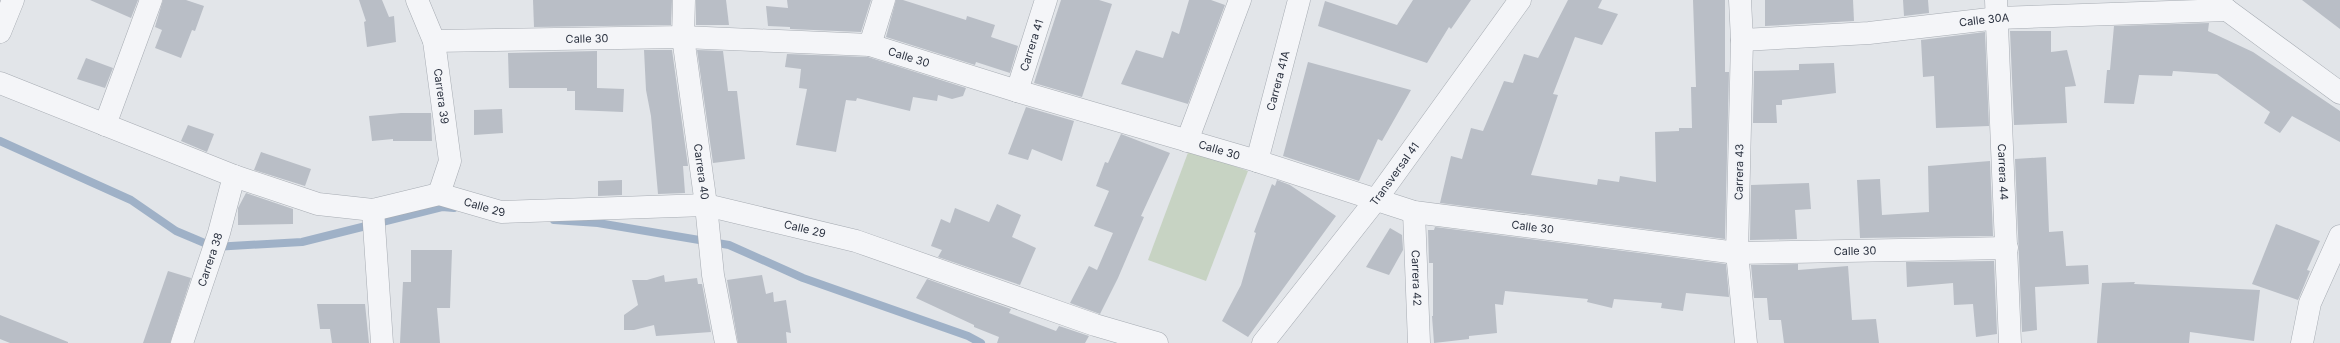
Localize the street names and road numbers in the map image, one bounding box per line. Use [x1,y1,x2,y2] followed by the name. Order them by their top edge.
[1958,11,2010,29] street label: Calle 30A
[1017,18,1046,73] street label: Carrera 41
[565,31,609,46] street label: Calle 30
[886,44,932,70] street label: Calle 30
[1263,49,1293,112] street label: Carrera 41A
[431,67,452,125] street label: Carrera 39
[1197,137,1242,163] street label: Calle 30
[1367,140,1422,209] street label: Transversal 41
[691,143,712,201] street label: Carrera 40
[1995,143,2011,200] street label: Carrera 44
[1732,144,1746,200] street label: Carrera 43
[462,195,506,219] street label: Calle 29
[783,217,827,241] street label: Calle 29
[1511,217,1555,237] street label: Calle 30
[194,231,226,288] street label: Carrera 38
[1834,243,1877,258] street label: Calle 30
[1408,250,1425,306] street label: Carrera 42

